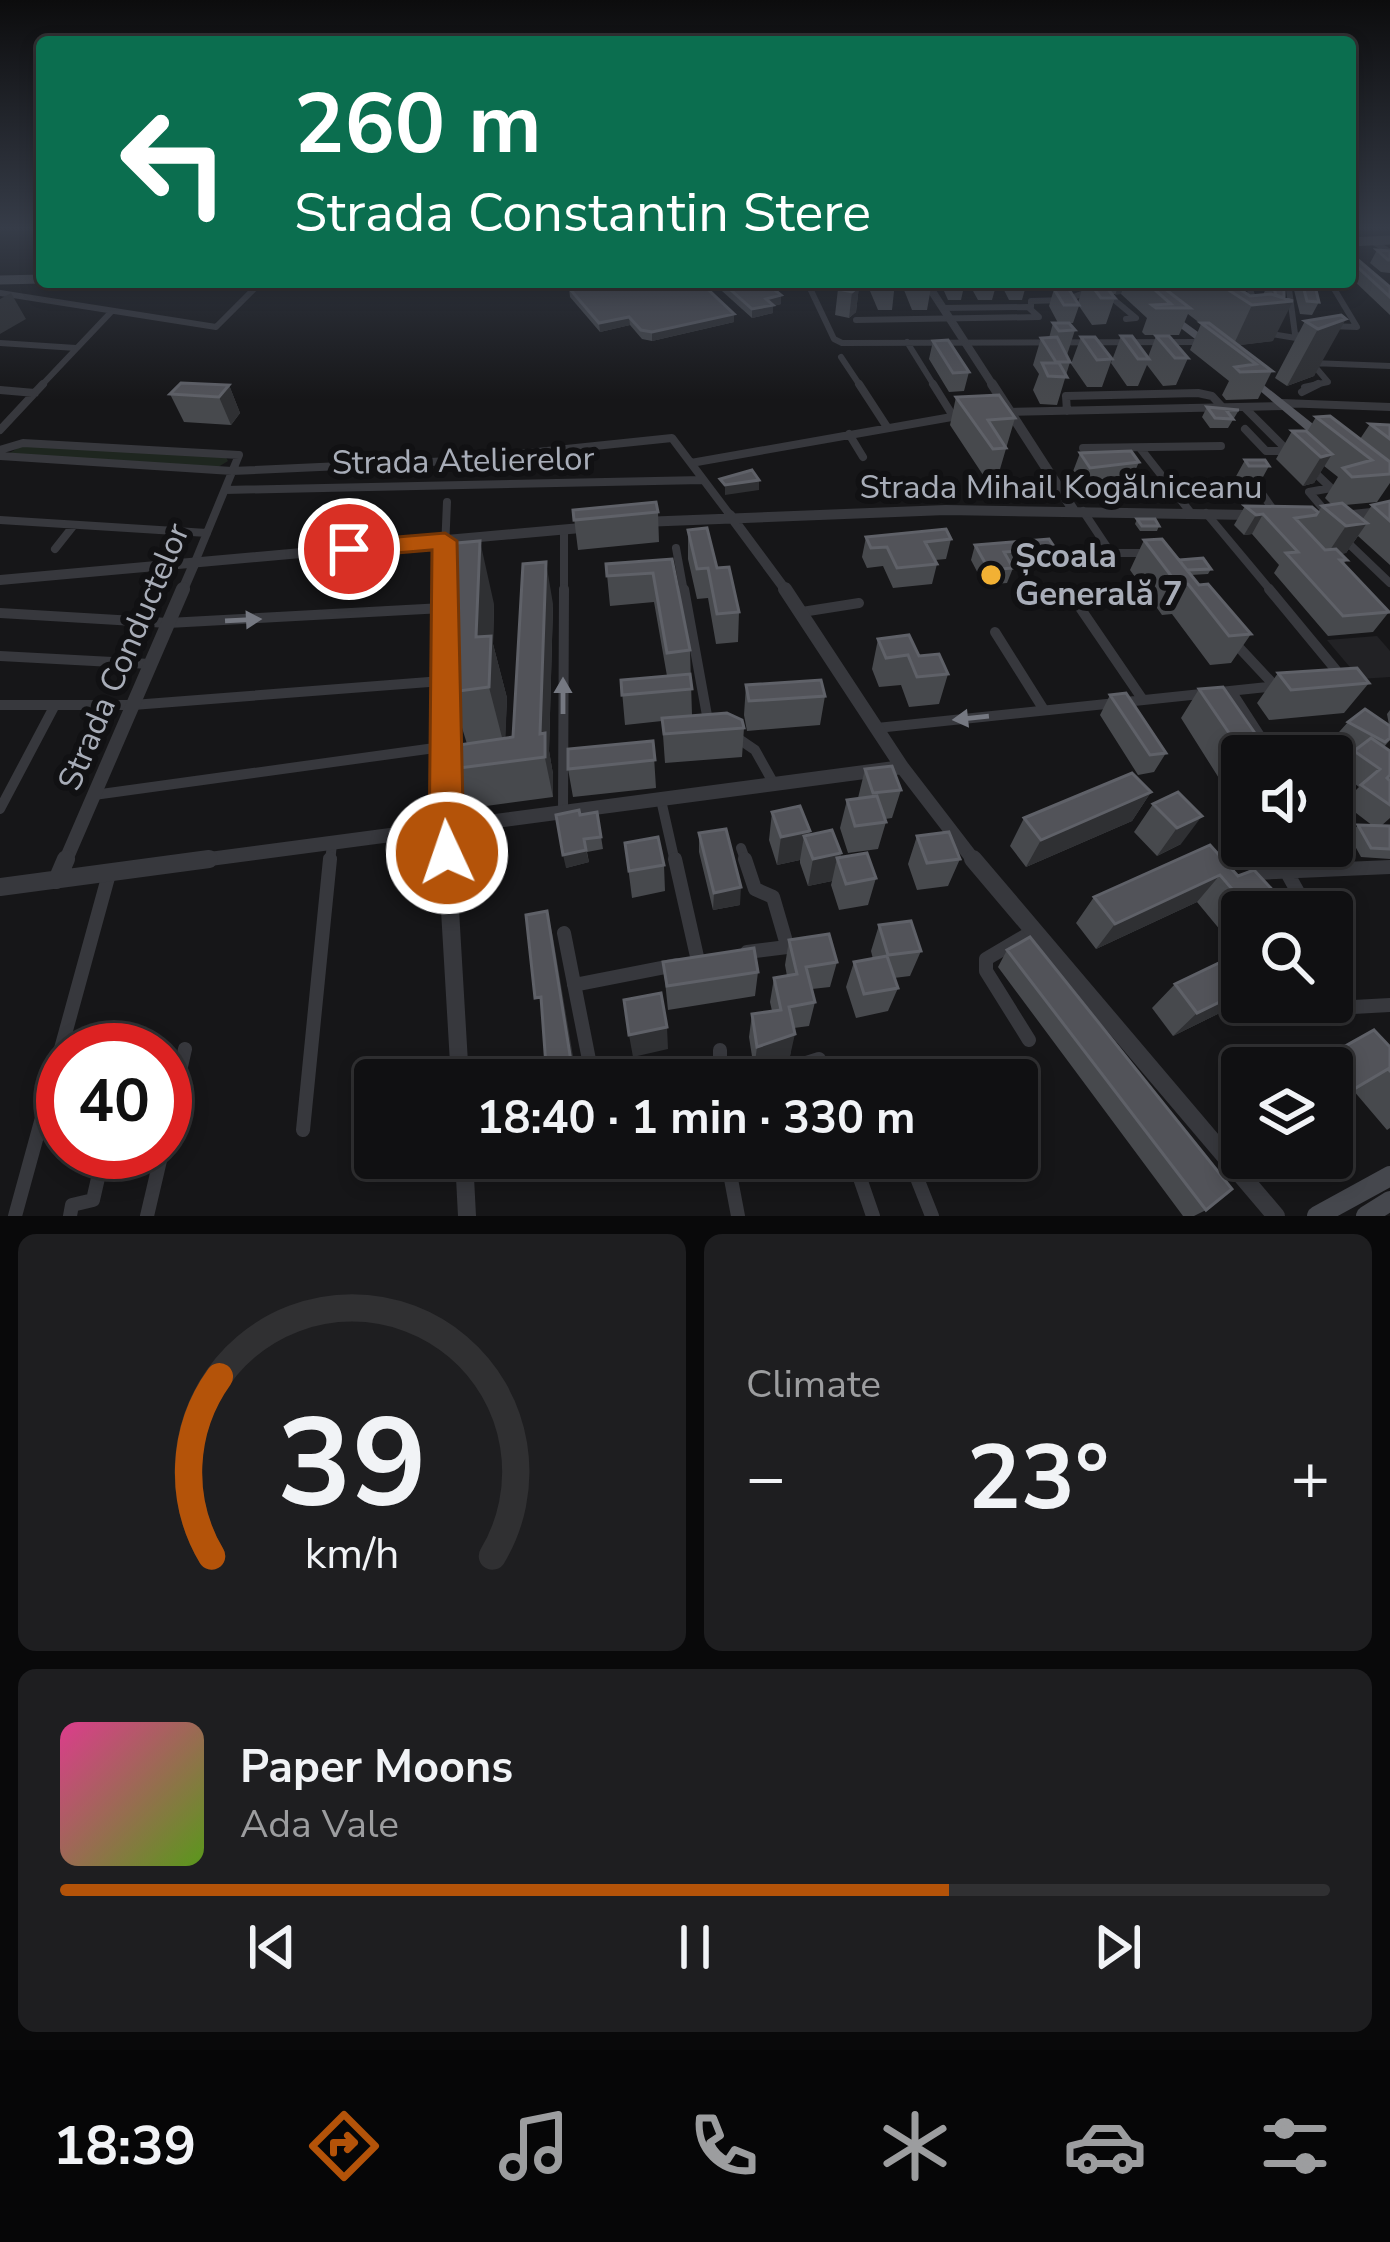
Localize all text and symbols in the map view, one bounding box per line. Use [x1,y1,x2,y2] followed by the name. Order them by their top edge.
[294,67,542,182] text: 260 m
[96,84,252,240] icon: left
[294,176,871,250] text: Strada Constantin Stere
[331,436,595,486] street label: Strada Atelierelor
[860,465,1263,510] street label: Strada Mihail Kogălniceanu
[298,498,400,600] pin
[47,516,201,797] street label: Strada Conductelor
[316,516,382,582] icon: arrive
[1015,534,1182,617] place label: Școala Generală 7
[978,562,1004,588] marker: Școala Generală 7
[225,610,262,629] one-way arrow
[553,676,573,714] one-way arrow
[952,709,989,728] one-way arrow
[1221,735,1353,1179] map controls
[1221,735,1353,867] button: sound
[384,790,510,916] position arrow
[1221,891,1353,1023] button: search
[36,1023,192,1179] speed limit sign: 40
[1221,1047,1353,1179] button: layers
[476,1088,916,1149] text: 18:40 · 1 min · 330 m
[746,1358,881,1411] text: Climate
[277,1379,427,1549] text: 39
[967,1417,1109,1540] text: 23°
[746,1433,786,1523] text: −
[1290,1433,1330,1523] text: +
[305,1524,399,1582] text: km/h
[240,1737,513,1798] text: Paper Moons
[240,1798,399,1851] text: Ada Vale
[239,1914,305,1980] icon: previous
[662,1914,728,1980] icon: pause
[1085,1914,1151,1980] icon: next
[302,2104,386,2188] icon: directions
[492,2104,576,2188] icon: music
[682,2104,766,2188] icon: phone
[873,2104,957,2188] icon: climate
[1063,2104,1147,2188] icon: car
[1253,2104,1337,2188] icon: filters
[53,2109,196,2183] text: 18:39

